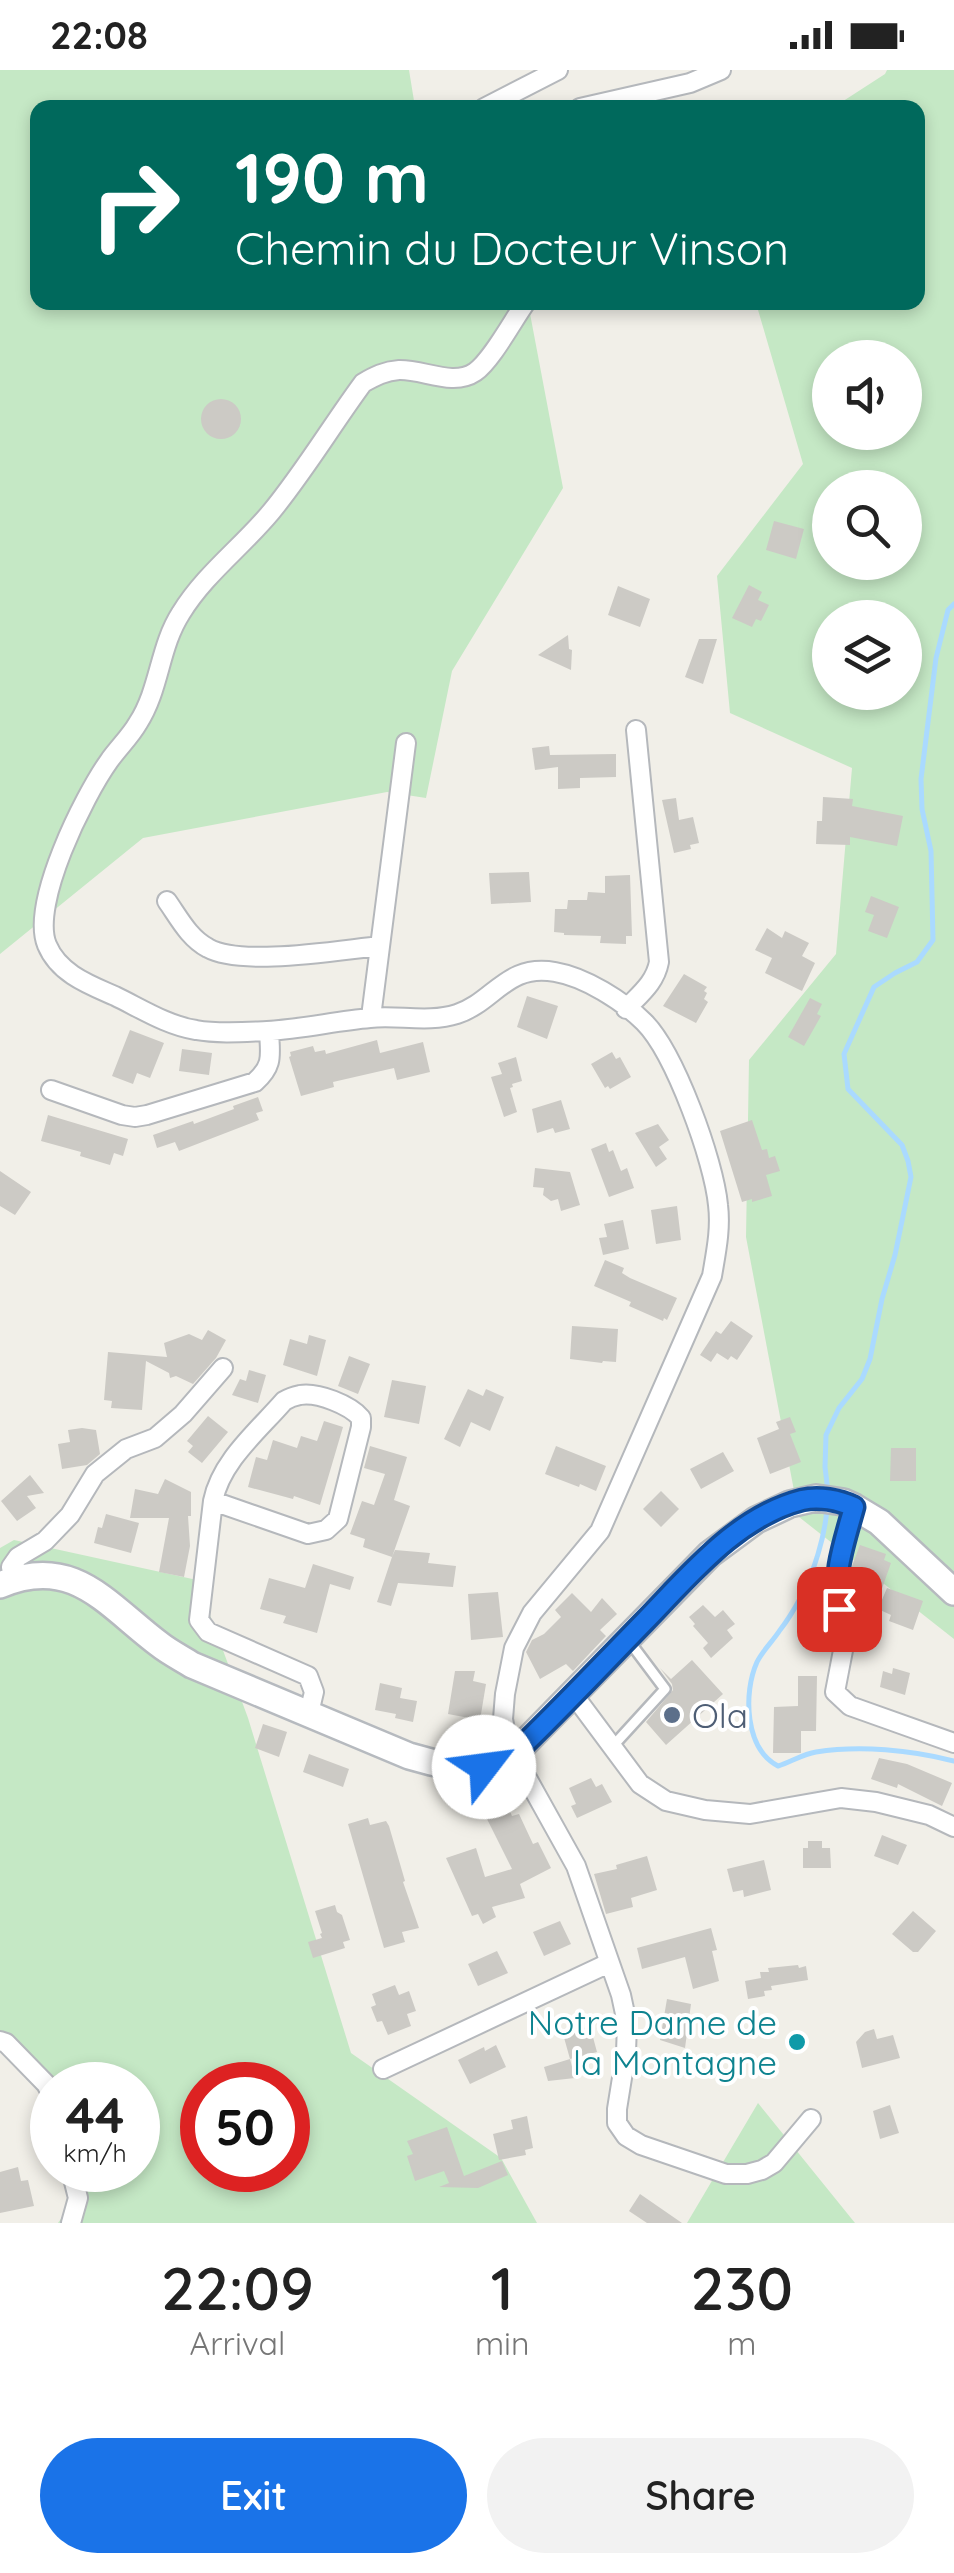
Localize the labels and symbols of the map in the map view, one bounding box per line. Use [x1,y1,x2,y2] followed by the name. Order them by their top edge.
[797,1567,882,1652] pin
[692,1693,748,1737] place label: Ola
[661,1704,683,1726] marker: Ola
[432,1715,536,1819] position arrow
[528,2000,777,2084] place label: Notre Dame de la Montagne
[786,2031,808,2053] marker: Notre Dame de la Montagne
[180,2062,310,2192] speed limit sign: 50

